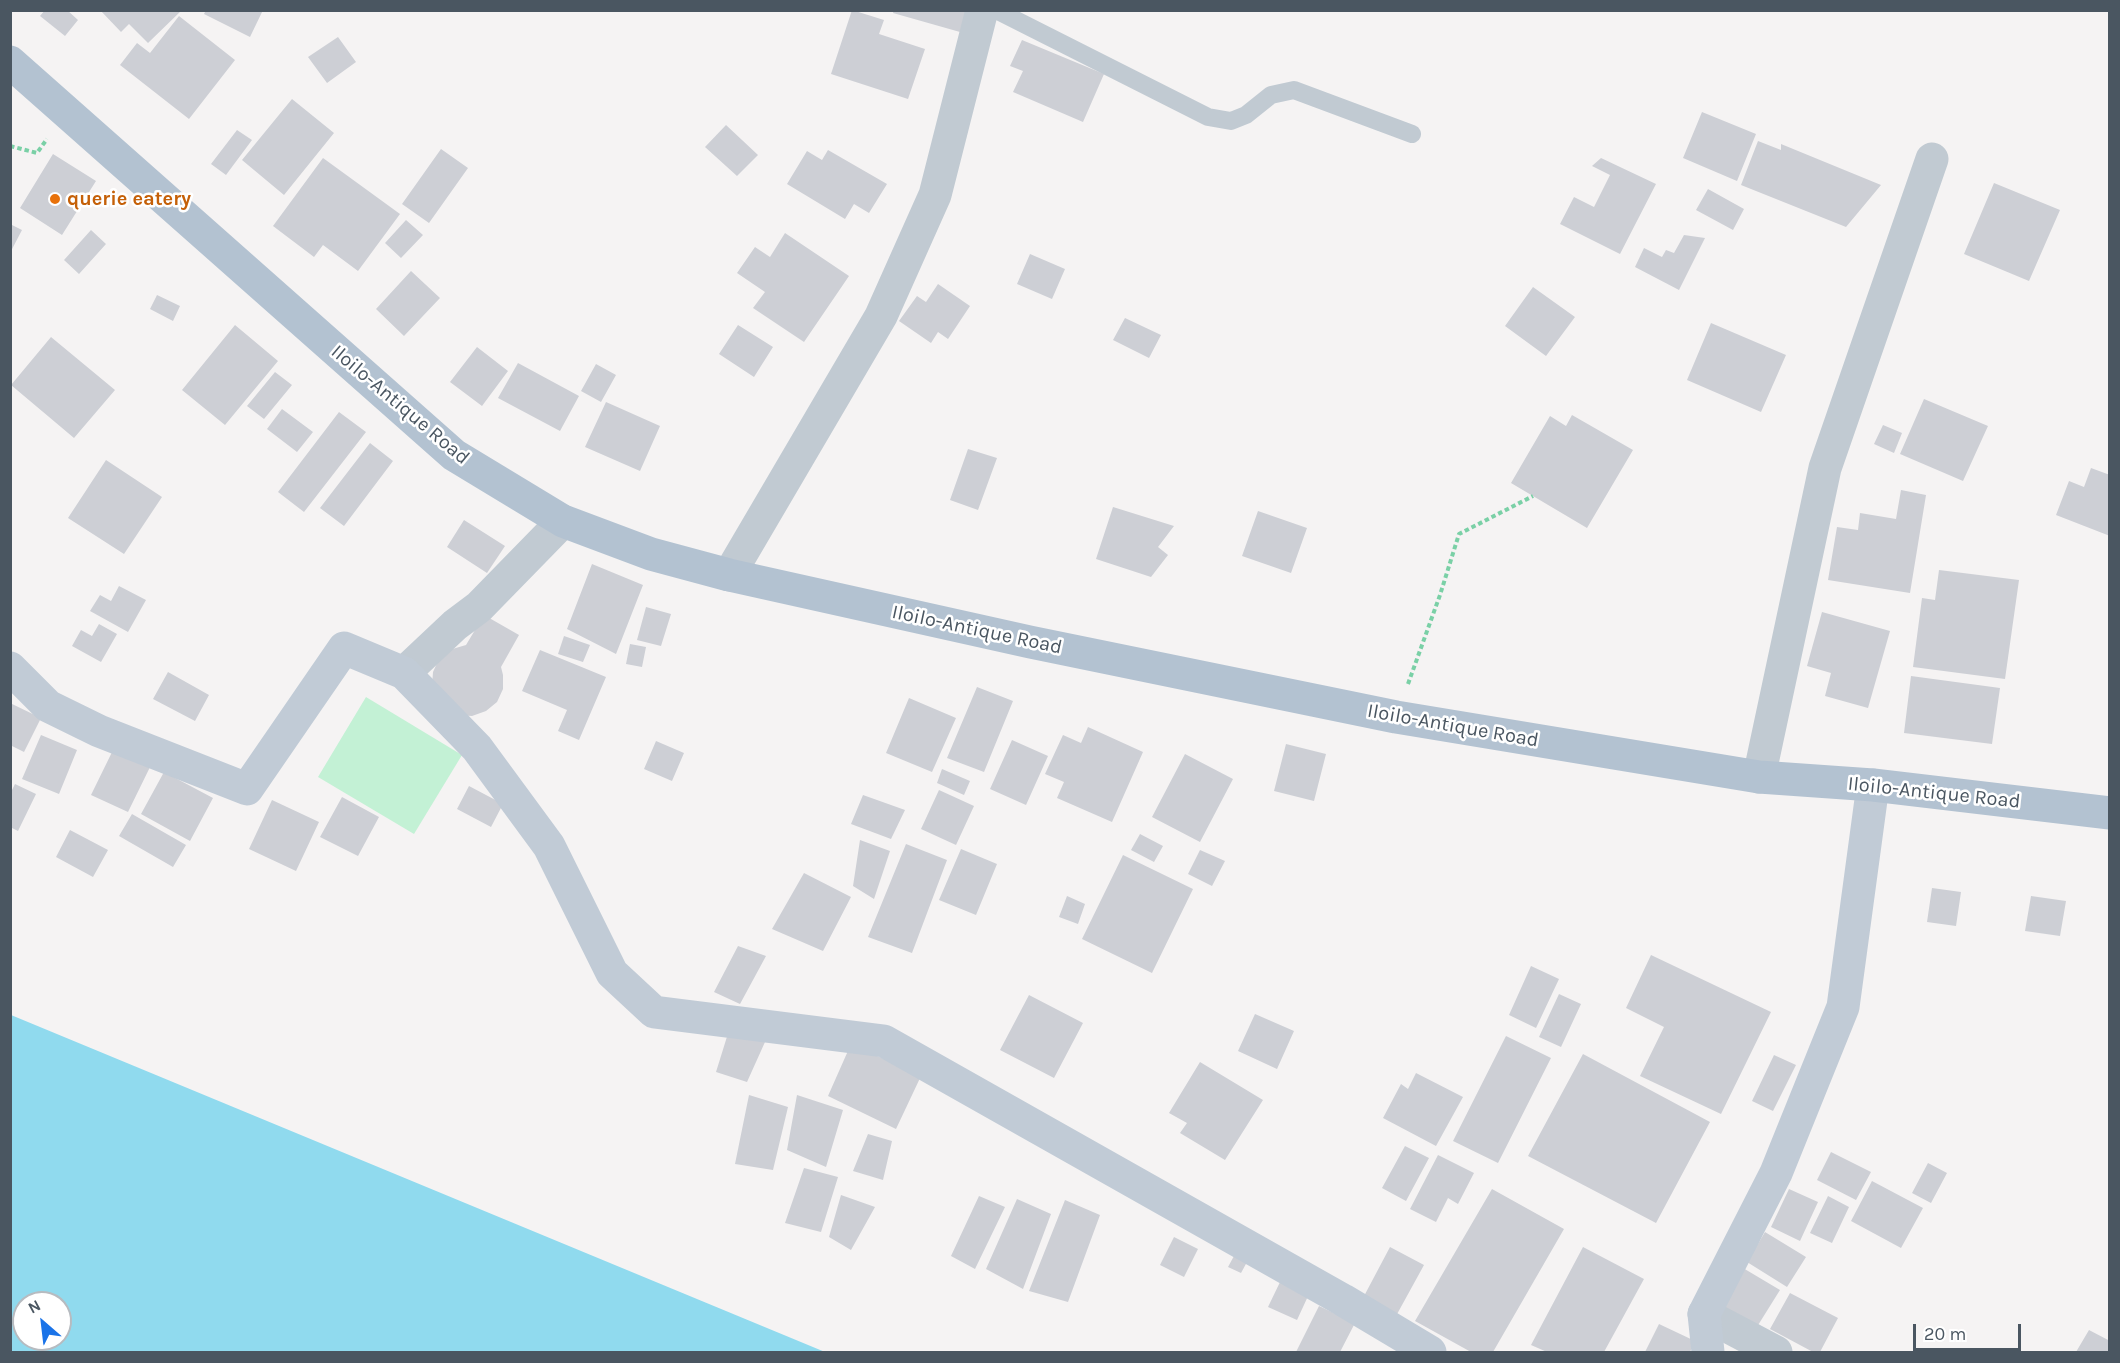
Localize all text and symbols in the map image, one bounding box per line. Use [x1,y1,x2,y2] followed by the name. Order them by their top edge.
[67,187,191,211] place label: querie eatery
[48,192,62,206] marker: querie eatery
[326,340,474,470] street label: Iloilo-Antique Road
[890,600,1064,660] street label: Iloilo-Antique Road
[1365,699,1541,753] street label: Iloilo-Antique Road
[1846,772,2022,814] street label: Iloilo-Antique Road
[12,1291,72,1351] north arrow
[25,1295,44,1318] text: N
[1916,1312,2024,1350] scale bar
[1924,1323,1966,1345] text: 20 m

